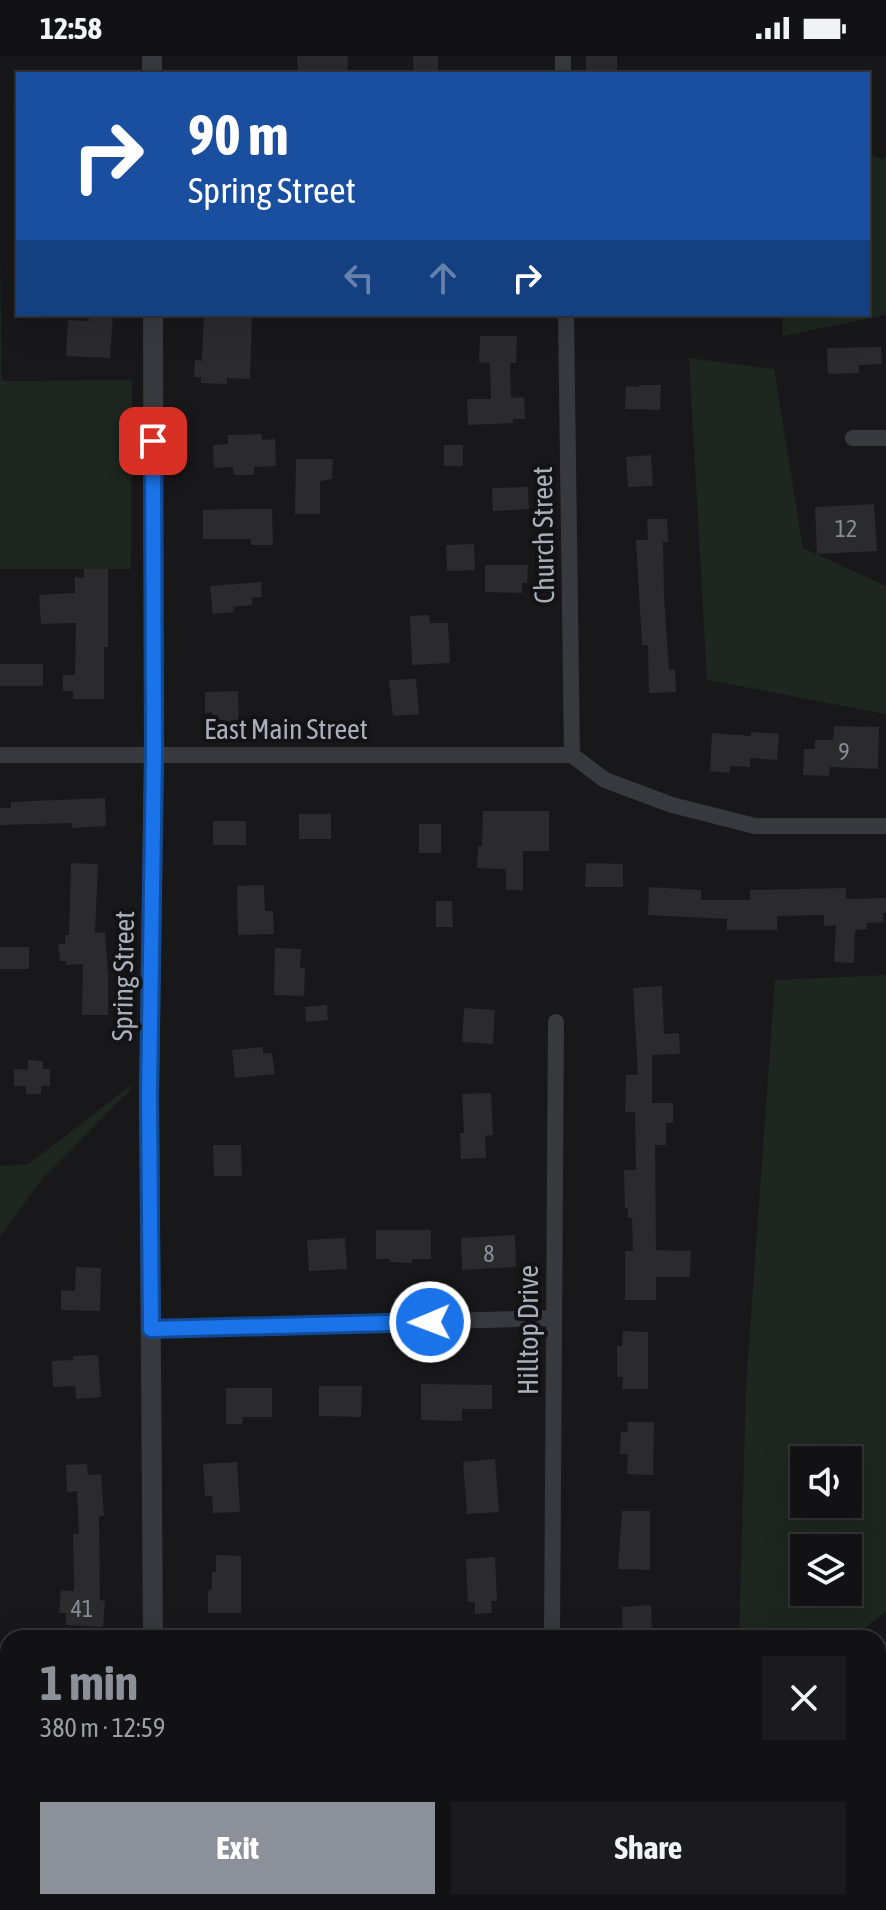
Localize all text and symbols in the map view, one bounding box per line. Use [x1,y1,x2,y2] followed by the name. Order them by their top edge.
[40,11,102,45] text: 12:58
[188,103,289,167] text: 90 m
[56,104,160,208] icon: right
[188,169,356,211] text: Spring Street
[337,256,381,300] icon: left
[421,256,465,300] icon: ahead
[505,256,549,300] icon: right
[119,407,187,475] pin
[131,419,175,463] icon: arrive
[526,466,560,604] street label: Church Street
[835,515,857,542] house number: 12
[204,713,368,745] street label: East Main Street
[838,738,850,765] house number: 9
[106,910,140,1042] street label: Spring Street
[483,1240,495,1267] house number: 8
[512,1265,544,1395] street label: Hilltop Drive
[388,1280,472,1364] position arrow
[790,1446,862,1606] map controls
[790,1446,862,1518] button: sound
[790,1534,862,1606] button: layers
[71,1595,93,1622] house number: 41
[40,1655,138,1710] text: 1 min
[762,1656,846,1740] button: close
[40,1713,165,1743] text: 380 m · 12:59
[40,1802,435,1894] button: Exit
[451,1802,846,1894] button: Share

